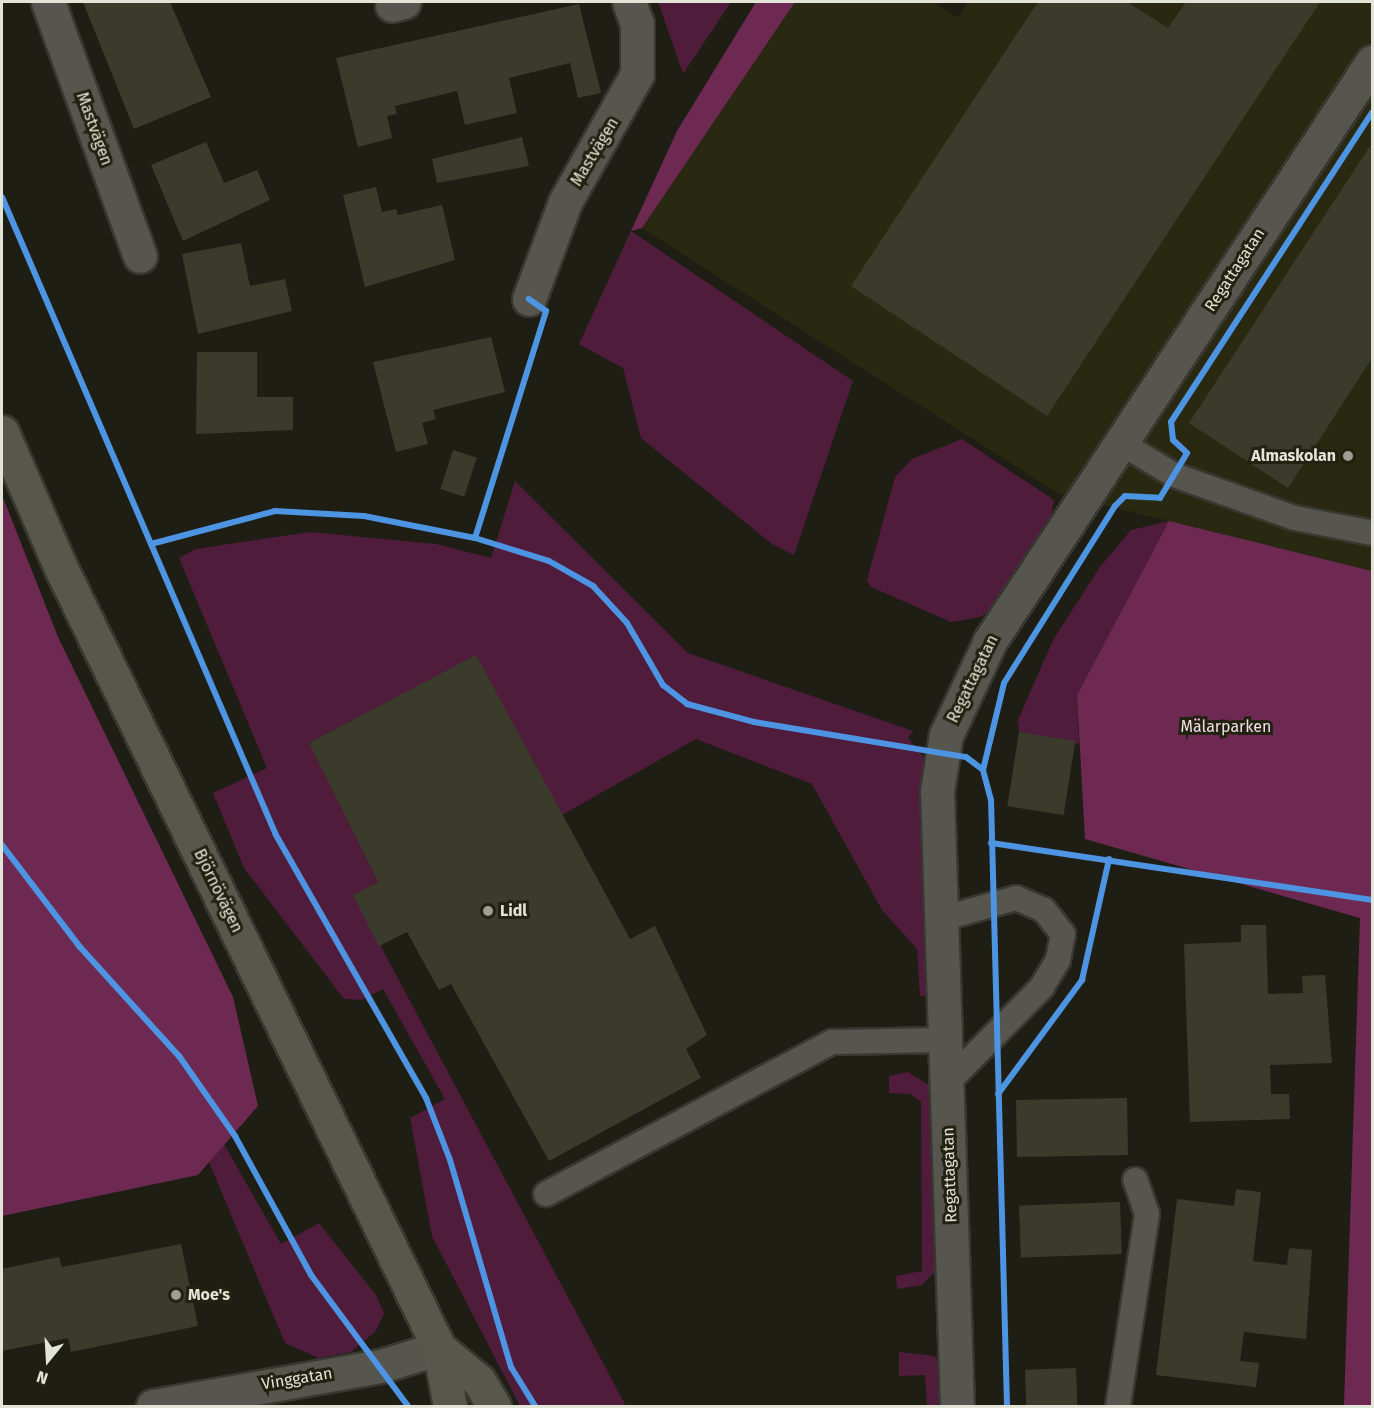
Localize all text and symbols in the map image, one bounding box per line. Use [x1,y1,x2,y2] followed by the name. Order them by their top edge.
[72,90,116,168] street label: Mastvägen
[567,114,623,190] street label: Mastvägen
[1201,225,1269,315] street label: Regattagatan
[1251,446,1336,466] place label: Almaskolan
[1341,449,1355,463] marker: Almaskolan
[943,632,1003,726] street label: Regattagatan
[1181,717,1271,737] park label: Mälarparken
[189,846,247,936] street label: Björnövägen
[500,901,527,921] place label: Lidl
[481,904,495,918] marker: Lidl
[939,1127,961,1223] street label: Regattagatan
[188,1285,230,1305] place label: Moe's
[169,1288,183,1302] marker: Moe's
[18,1330,78,1390] north arrow
[260,1364,334,1394] street label: Vinggatan
[34,1367,50,1388] text: N

